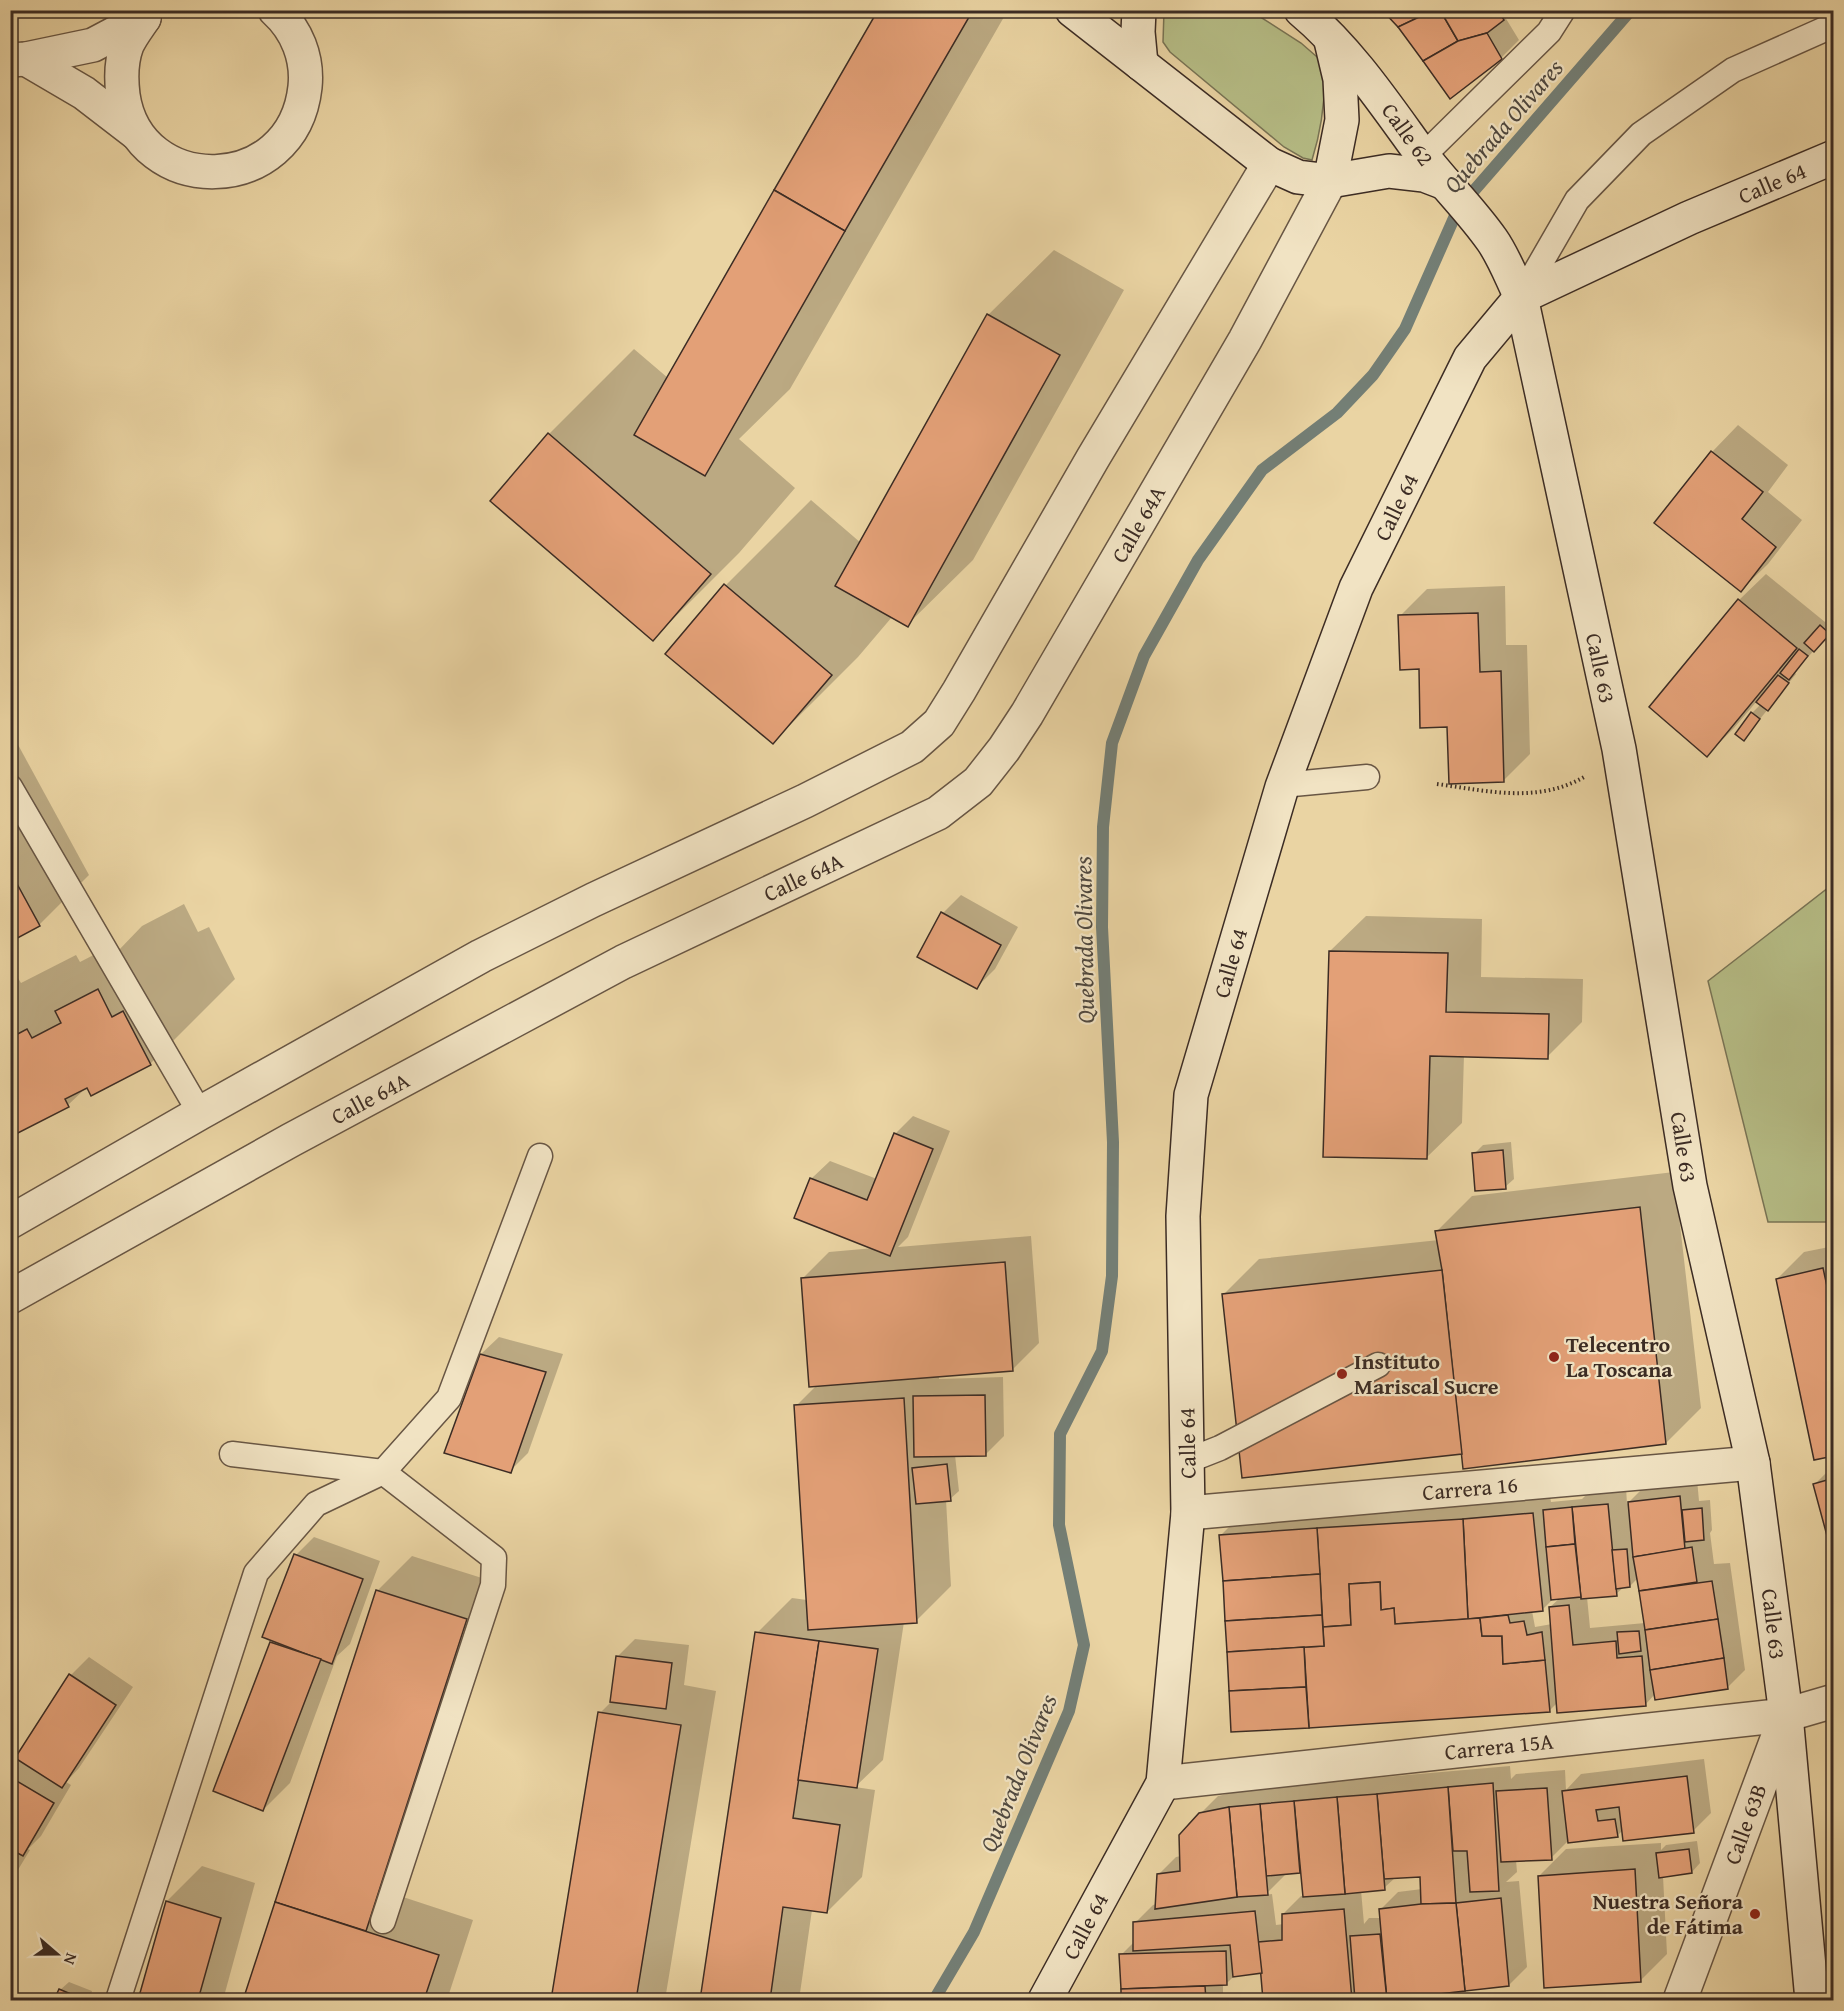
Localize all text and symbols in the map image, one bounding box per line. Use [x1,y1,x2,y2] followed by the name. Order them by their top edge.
[1435,51,1571,201] water label: Quebrada Olivares
[1374,96,1442,172] street label: Calle 62
[1733,154,1811,212] street label: Calle 64
[1366,468,1426,546] street label: Calle 64
[1103,479,1173,569] street label: Calle 64A
[1578,630,1624,706] street label: Calle 63
[758,844,849,909] street label: Calle 64A
[1065,856,1103,1024] water label: Quebrada Olivares
[1205,924,1255,1002] street label: Calle 64
[325,1064,415,1132] street label: Calle 64A
[1663,1109,1705,1185] street label: Calle 63
[1566,1328,1673,1385] place label: Telecentro La Toscana
[1354,1345,1499,1402] place label: Instituto Mariscal Sucre
[1547,1350,1561,1364] marker: Telecentro La Toscana
[1335,1367,1349,1381] marker: Instituto Mariscal Sucre
[1170,1407,1204,1479] street label: Calle 64
[1421,1468,1519,1508] street label: Carrera 16
[1754,1587,1794,1661] street label: Calle 63
[970,1688,1066,1857] water label: Quebrada Olivares
[1443,1724,1556,1768] street label: Carrera 15A
[1716,1779,1774,1869] street label: Calle 63B
[1593,1885,1744,1942] place label: Nuestra Señora de Fátima
[1054,1887,1116,1965] street label: Calle 64
[1748,1907,1762,1921] marker: Nuestra Señora de Fátima
[27,1924,87,1984] north arrow
[58,1950,84,1969] text: N

